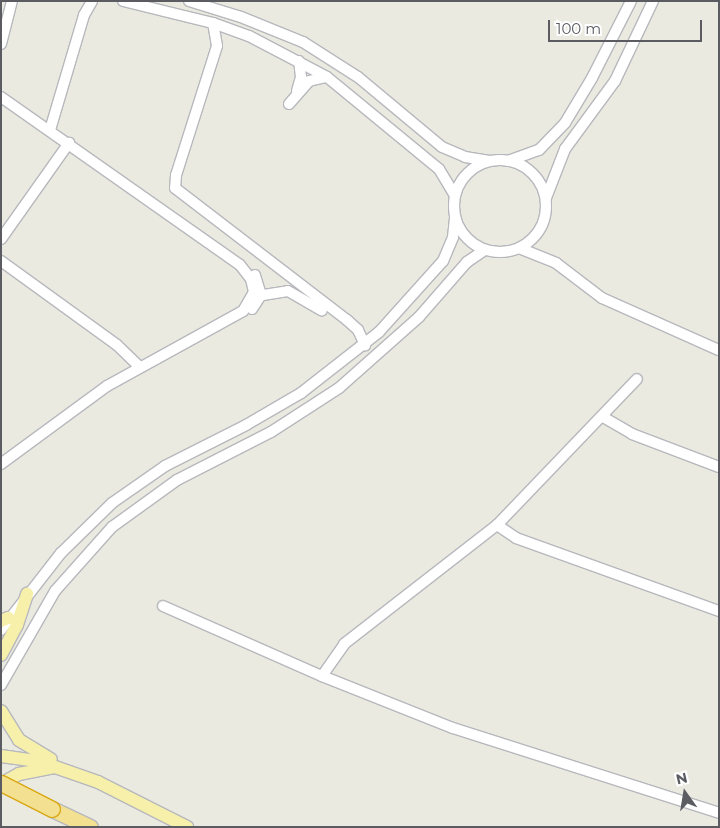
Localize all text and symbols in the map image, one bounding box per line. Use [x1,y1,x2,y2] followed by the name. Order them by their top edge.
[550,10,704,42] scale bar
[556,19,601,38] text: 100 m
[660,768,710,818] north arrow
[674,768,689,788] text: N

